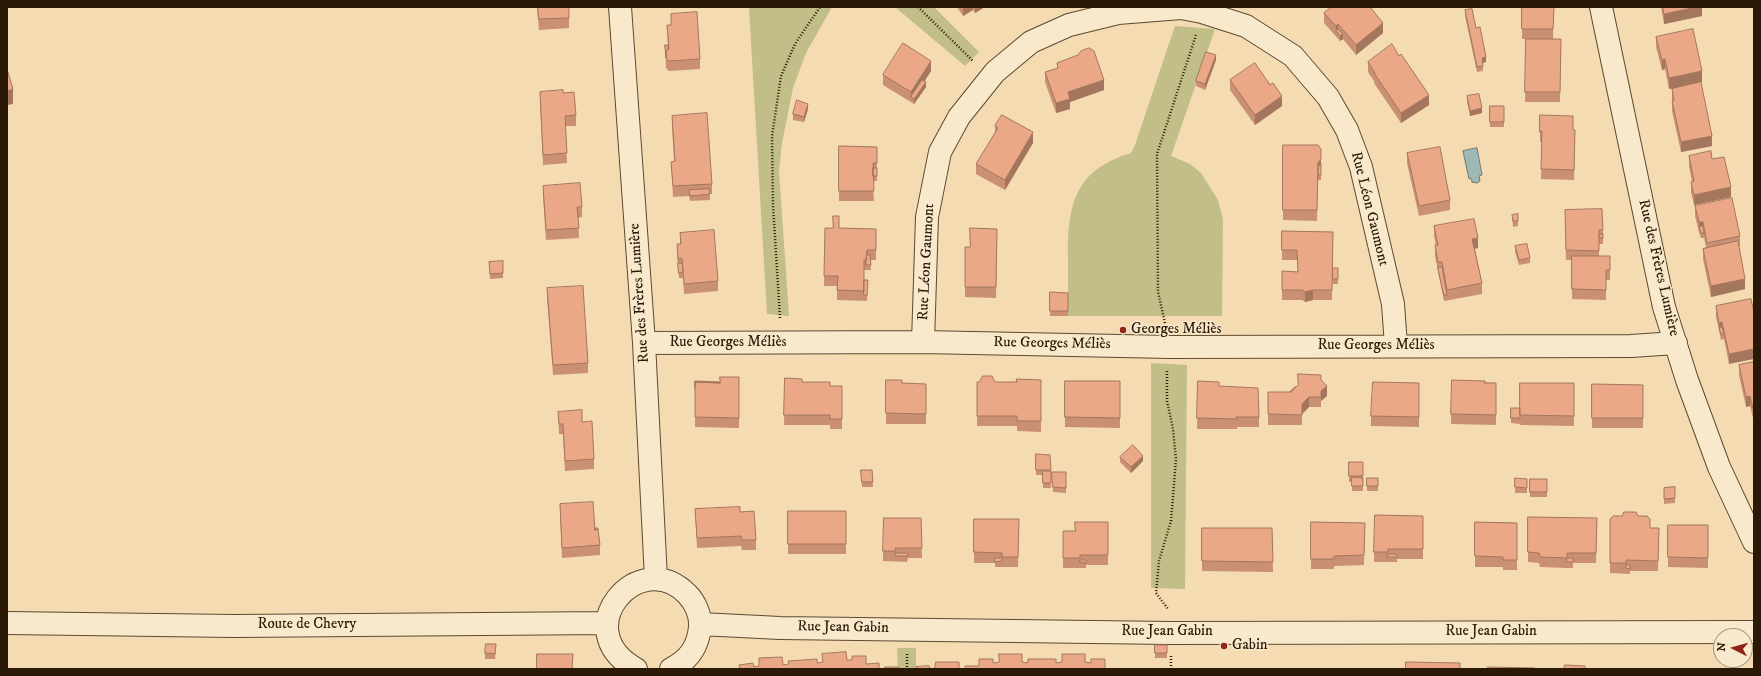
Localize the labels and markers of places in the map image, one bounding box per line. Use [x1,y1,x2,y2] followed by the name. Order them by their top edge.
[1131,321,1222,339] place label: Georges Méliès
[1118,325,1128,335] marker: Georges Méliès
[1232,637,1268,655] place label: Gabin
[1219,641,1229,651] marker: Gabin

